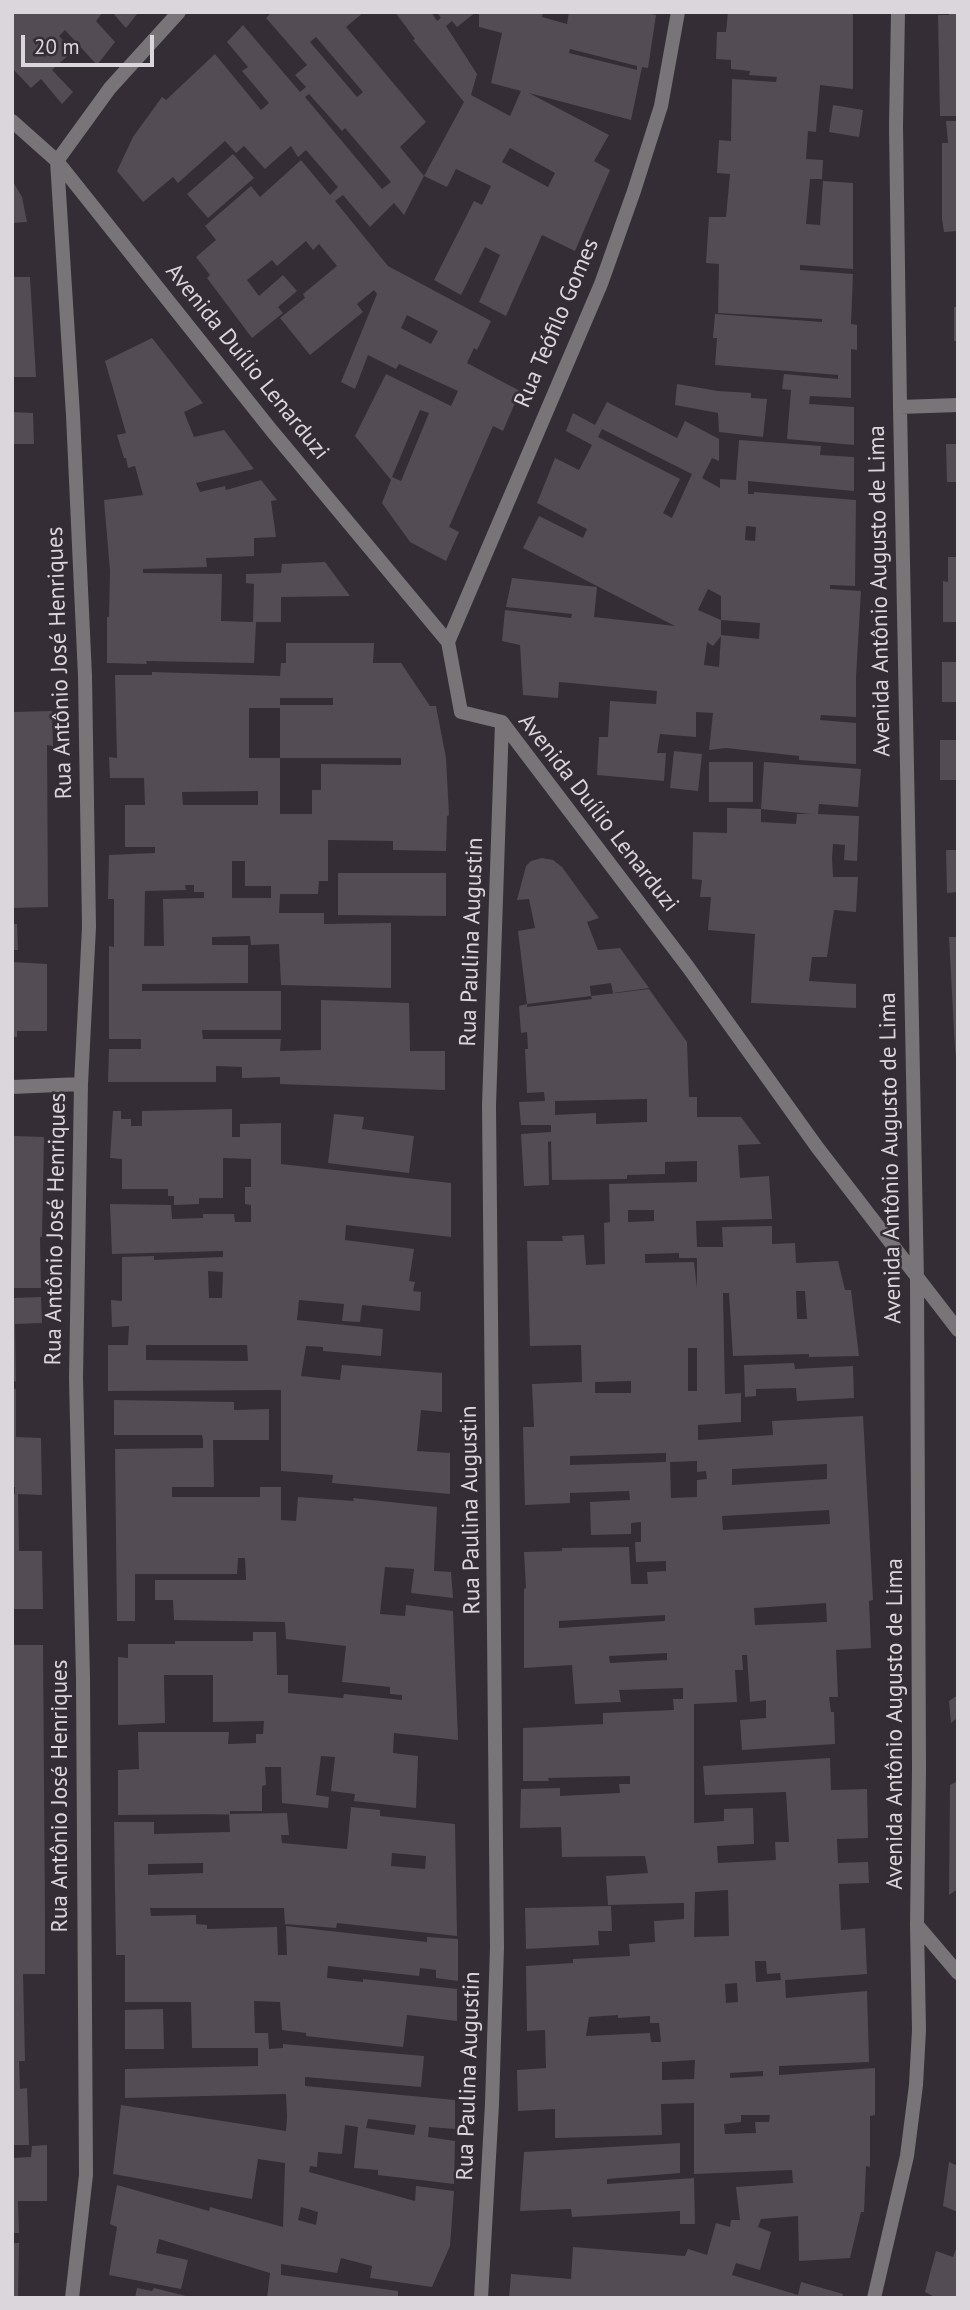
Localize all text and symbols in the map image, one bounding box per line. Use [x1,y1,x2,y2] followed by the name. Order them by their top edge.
[24,21,158,65] scale bar
[34,33,80,60] text: 20 m
[509,234,605,412] street label: Rua Teófilo Gomes
[159,258,335,466] street label: Avenida Duílio Lenarduzi
[863,425,897,757] street label: Avenida Antônio Augusto de Lima
[41,526,79,800] street label: Rua Antônio José Henriques
[512,708,684,918] street label: Avenida Duílio Lenarduzi
[455,837,489,1047] street label: Rua Paulina Augustin
[874,992,908,1324] street label: Avenida Antônio Augusto de Lima
[40,1092,72,1366] street label: Rua Antônio José Henriques
[455,1405,487,1615] street label: Rua Paulina Augustin
[881,1558,909,1890] street label: Avenida Antônio Augusto de Lima
[46,1660,74,1932] street label: Rua Antônio José Henriques
[452,1971,486,2181] street label: Rua Paulina Augustin

